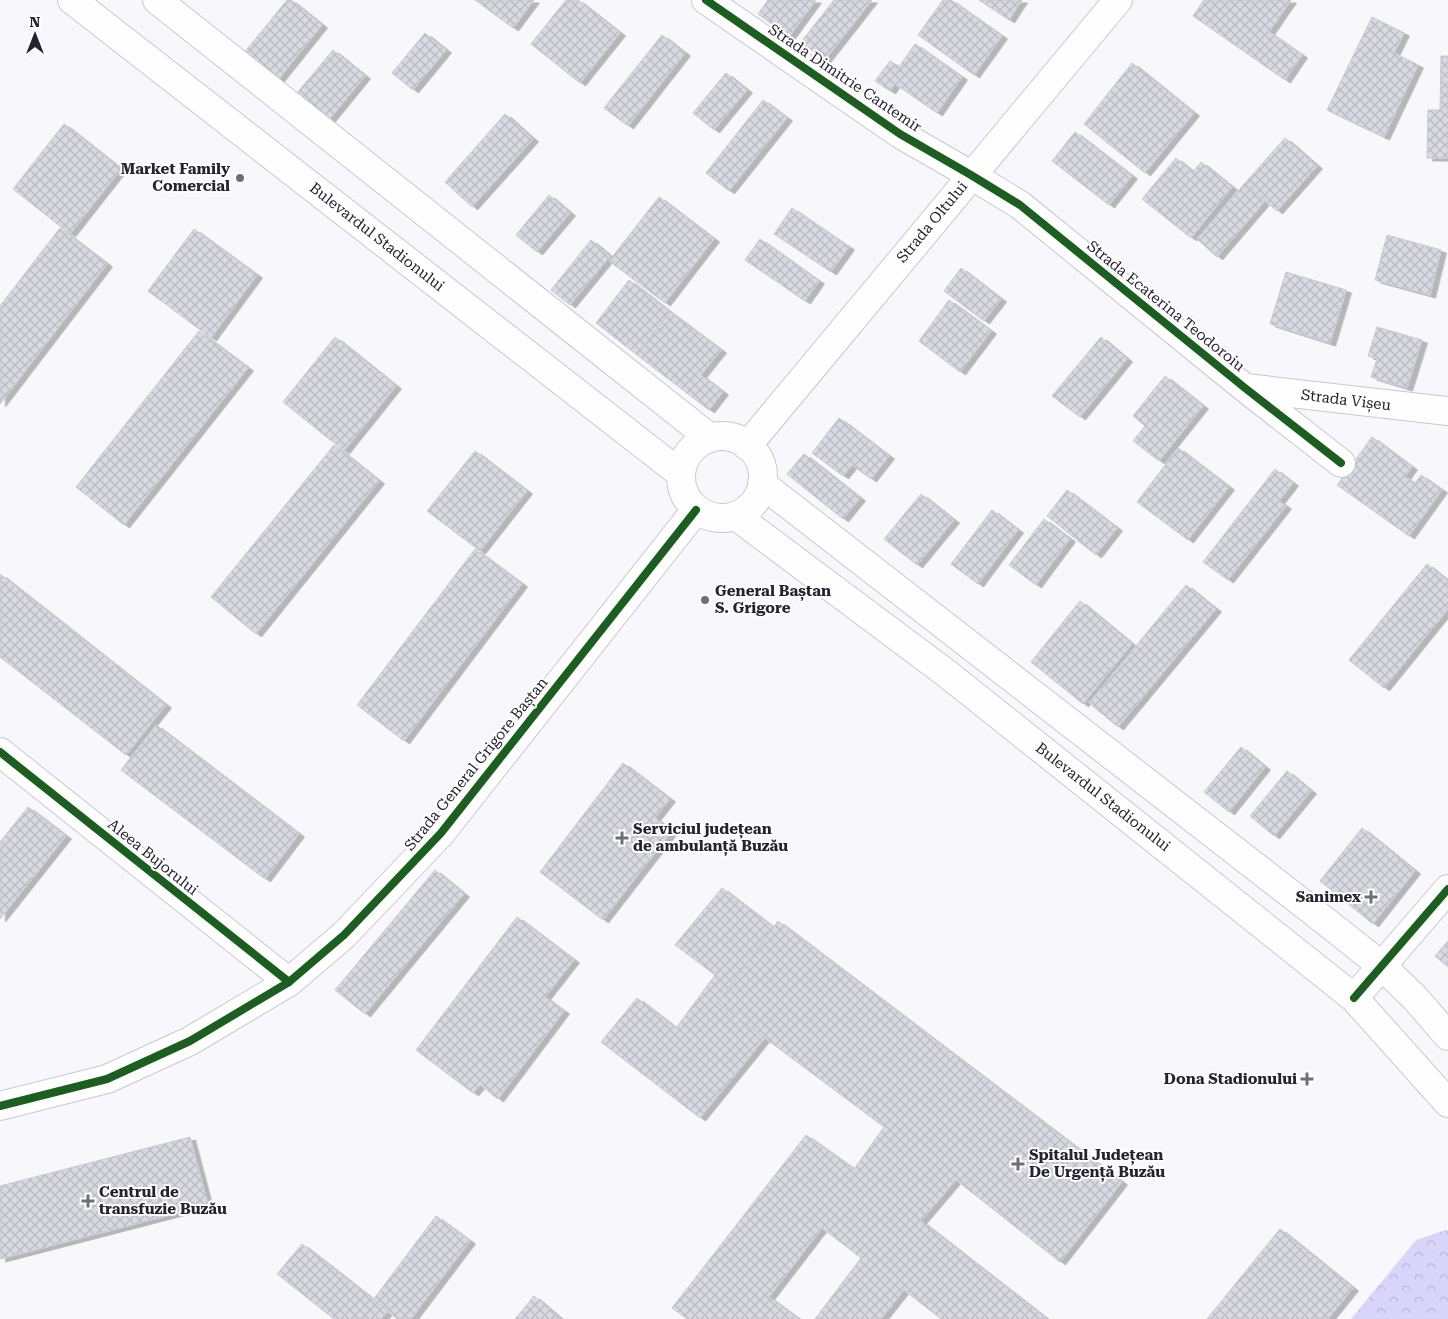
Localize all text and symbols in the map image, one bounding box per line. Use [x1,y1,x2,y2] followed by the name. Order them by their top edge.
[10,10,60,60] north arrow
[30,14,41,30] text: N
[765,20,925,136] street label: Strada Dimitrie Cantemir
[121,160,230,195] place label: Market Family Comercial
[234,172,246,184] marker: Market Family Comercial
[893,177,971,266] street label: Strada Oltului
[306,179,448,295] street label: Bulevardul Stadionului
[1084,237,1249,376] street label: Strada Ecaterina Teodoroiu
[1300,386,1393,416] street label: Strada Vișeu
[715,582,831,617] place label: General Baștan S. Grigore
[699,594,711,606] marker: General Baștan S. Grigore
[400,673,552,855] street label: Strada General Grigore Baștan
[1032,739,1174,855] street label: Bulevardul Stadionului
[104,815,202,899] street label: Aleea Bujorului
[633,820,788,856] place label: Serviciul județean de ambulanță Buzău
[615,831,629,845] marker: Serviciul județean de ambulanță Buzău
[1296,888,1361,906] place label: Sanimex
[1365,891,1377,903] marker: Sanimex
[1164,1070,1297,1088] place label: Dona Stadionului
[1301,1073,1313,1085] marker: Dona Stadionului
[1029,1146,1165,1182] place label: Spitalul Județean De Urgență Buzău
[1011,1157,1025,1171] marker: Spitalul Județean De Urgență Buzău
[99,1183,227,1218] place label: Centrul de transfuzie Buzău
[81,1194,95,1208] marker: Centrul de transfuzie Buzău

